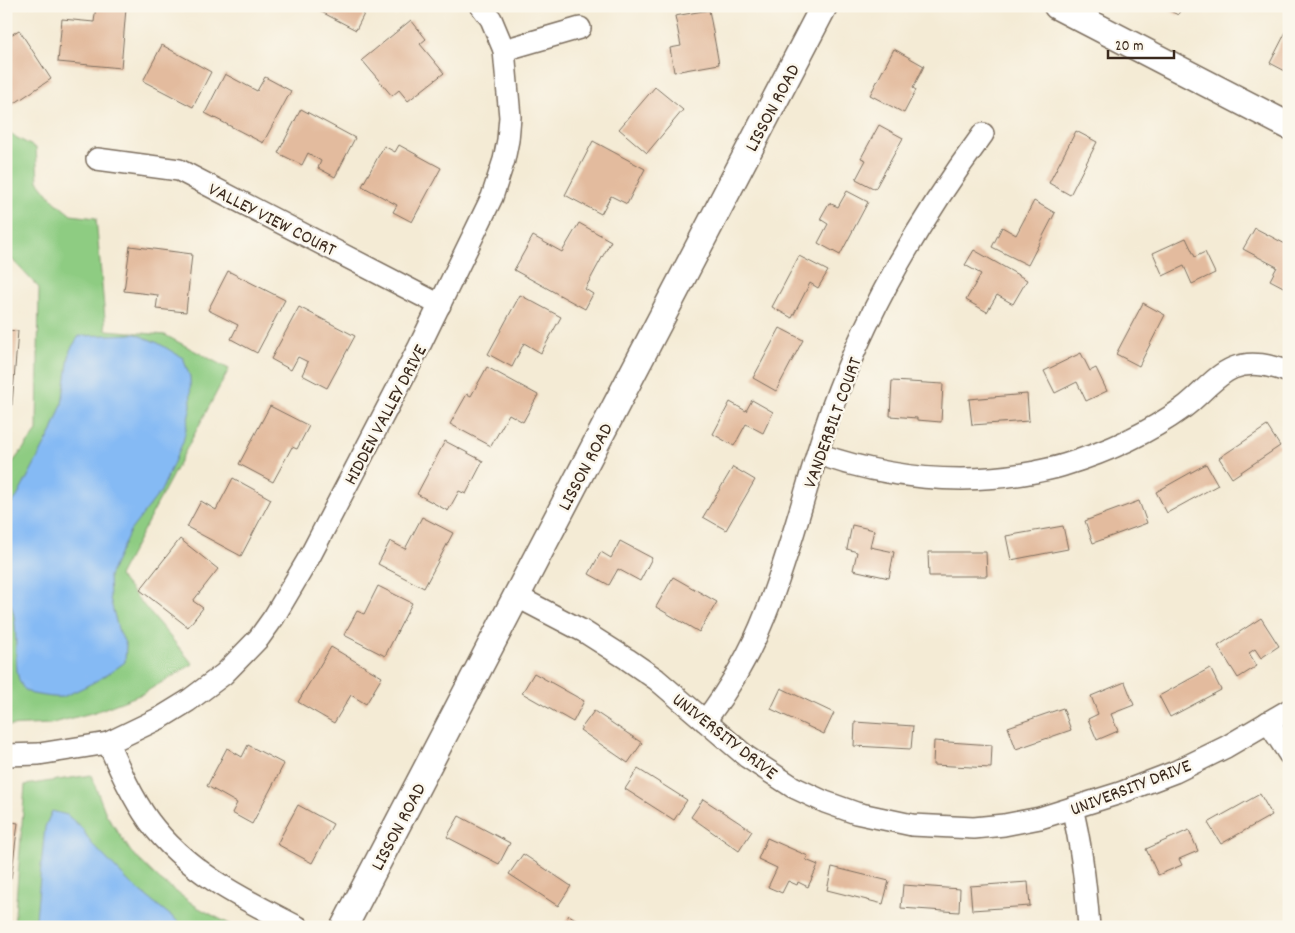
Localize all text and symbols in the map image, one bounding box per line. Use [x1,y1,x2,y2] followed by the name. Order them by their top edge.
[1108,28,1174,60] scale bar
[1115,36,1143,58] text: 20 m
[740,60,808,157] street label: LISSON ROAD
[203,177,340,265] street label: VALLEY VIEW COURT
[339,340,436,491] street label: HIDDEN VALLEY DRIVE
[798,354,871,492] street label: VANDERBILT COURT
[553,419,621,516] street label: LISSON ROAD
[665,688,783,788] street label: UNIVERSITY DRIVE
[1067,754,1196,825] street label: UNIVERSITY DRIVE
[366,779,434,876] street label: LISSON ROAD

